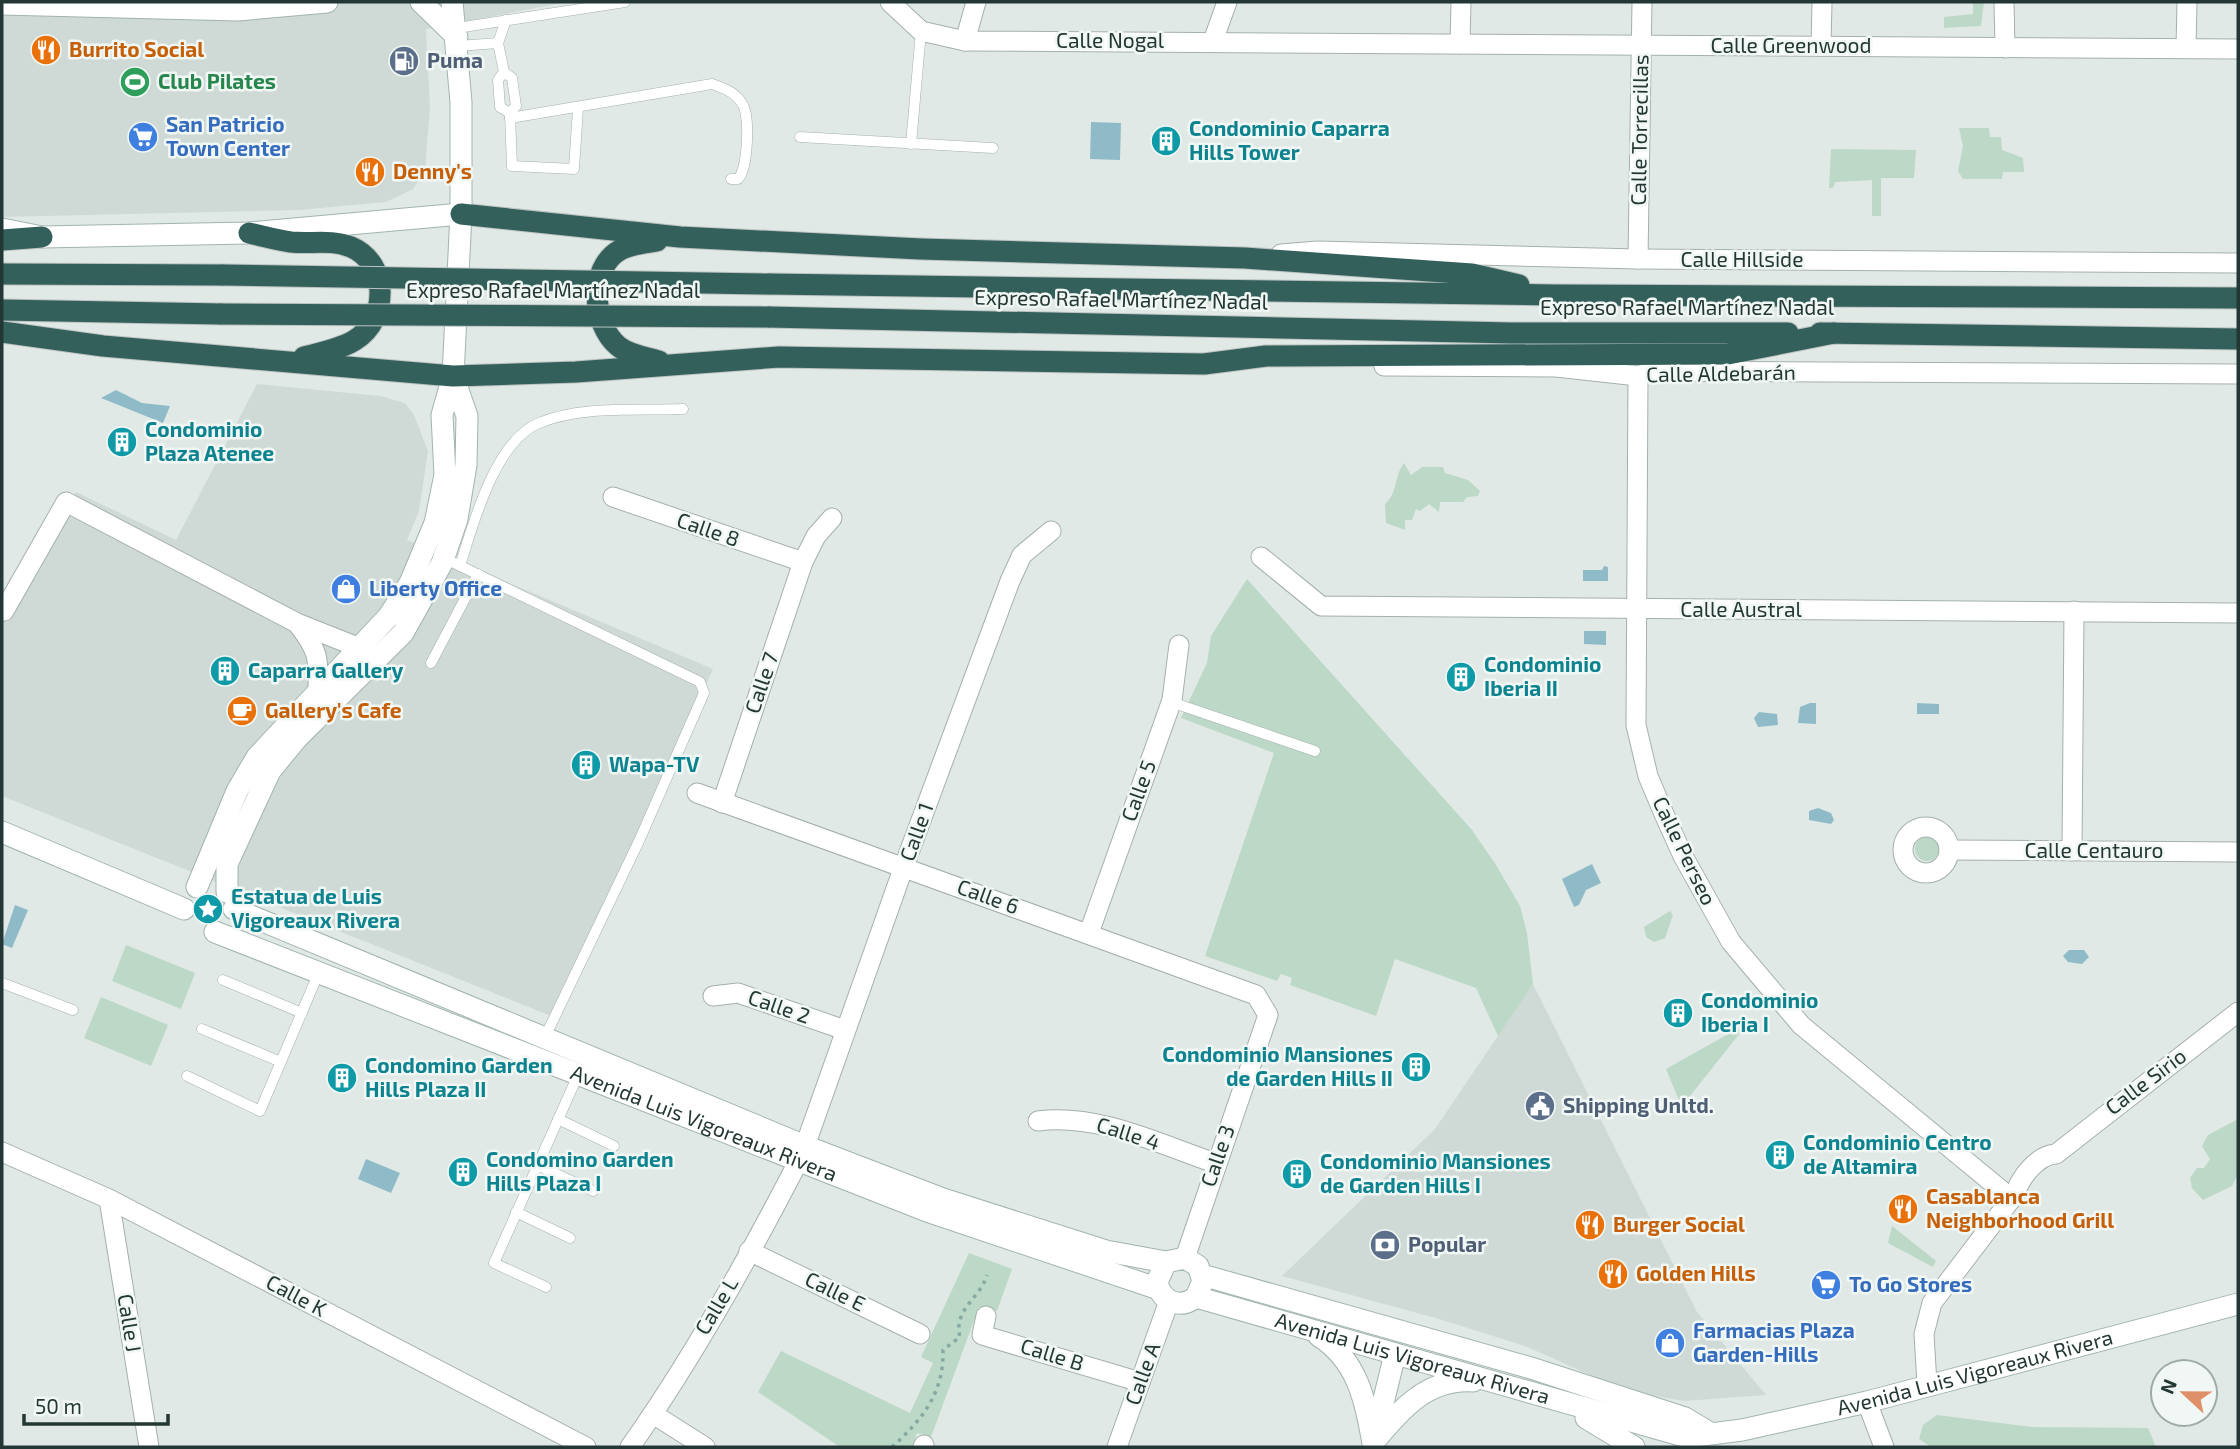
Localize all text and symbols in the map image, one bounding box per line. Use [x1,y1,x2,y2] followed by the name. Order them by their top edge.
[1056,27,1165,52] street label: Calle Nogal
[1710,32,1872,57] street label: Calle Greenwood
[29,33,63,67] restaurant icon: Burrito Social
[69,36,204,61] place label: Burrito Social
[387,44,421,78] fuel station icon: Puma
[427,47,483,72] place label: Puma
[1625,54,1652,206] street label: Calle Torrecillas
[118,65,152,99] sports icon: Club Pilates
[158,68,276,93] place label: Club Pilates
[166,111,290,160] place label: San Patricio Town Center
[1189,115,1390,164] place label: Condominio Caparra Hills Tower
[126,120,160,154] supermarket icon: San Patricio Town Center
[1149,124,1183,158] building icon: Condominio Caparra Hills Tower
[353,155,387,189] restaurant icon: Denny's
[393,158,472,184] place label: Denny's
[1681,246,1803,271] street label: Calle Hillside
[406,277,701,302] street label: Expreso Rafael Martínez Nadal
[974,283,1269,314] street label: Expreso Rafael Martínez Nadal
[1540,294,1835,319] street label: Expreso Rafael Martínez Nadal
[1646,359,1796,386] street label: Calle Aldebarán
[145,416,274,465] place label: Condominio Plaza Atenee
[105,425,139,459] building icon: Condominio Plaza Atenee
[674,506,743,551] street label: Calle 8
[329,572,363,606] shop icon: Liberty Office
[369,575,502,601] place label: Liberty Office
[1680,596,1802,621] street label: Calle Austral
[739,649,783,716] street label: Calle 7
[1484,651,1601,700] place label: Condominio Iberia II
[208,654,242,688] building icon: Caparra Gallery
[248,657,403,683] place label: Caparra Gallery
[1444,660,1478,694] building icon: Condominio Iberia II
[225,694,259,728] cafe icon: Gallery's Cafe
[265,697,402,723] place label: Gallery's Cafe
[569,748,603,782] building icon: Wapa-TV
[609,751,700,776] place label: Wapa-TV
[1115,757,1160,824] street label: Calle 5
[1648,792,1722,909] street label: Calle Perseo
[894,799,938,864] street label: Calle 1
[2025,837,2163,862] street label: Calle Centauro
[954,873,1023,918] street label: Calle 6
[231,883,400,932] place label: Estatua de Luis Vigoreaux Rivera
[191,892,225,926] place icon: Estatua de Luis Vigoreaux Rivera
[745,983,814,1028] street label: Calle 2
[1701,987,1818,1036] place label: Condominio Iberia I
[1661,996,1695,1030] building icon: Condominio Iberia I
[1162,1041,1393,1090] place label: Condominio Mansiones de Garden Hills II
[2100,1042,2190,1119] street label: Calle Sirio
[1399,1050,1433,1084] building icon: Condominio Mansiones de Garden Hills II
[365,1052,553,1101] place label: Condomino Garden Hills Plaza II
[567,1059,841,1186] street label: Avenida Luis Vigoreaux Rivera
[325,1061,359,1095] building icon: Condomino Garden Hills Plaza II
[1523,1089,1557,1123] public building icon: Shipping Unltd.
[1563,1092,1714,1117] place label: Shipping Unltd.
[1094,1111,1163,1154] street label: Calle 4
[1194,1121,1239,1190] street label: Calle 3
[1803,1129,1992,1178] place label: Condominio Centro de Altamira
[1763,1138,1797,1172] building icon: Condominio Centro de Altamira
[486,1146,674,1195] place label: Condomino Garden Hills Plaza I
[1320,1148,1551,1197] place label: Condominio Mansiones de Garden Hills I
[446,1155,480,1189] building icon: Condomino Garden Hills Plaza I
[1280,1157,1314,1191] building icon: Condominio Mansiones de Garden Hills I
[1926,1183,2114,1232] place label: Casablanca Neighborhood Grill
[1886,1192,1920,1226] restaurant icon: Casablanca Neighborhood Grill
[1573,1208,1607,1242] restaurant icon: Burger Social
[1613,1211,1745,1236] place label: Burger Social
[1368,1228,1402,1262] bank icon: Popular
[1408,1231,1486,1256] place label: Popular
[1596,1257,1630,1291] restaurant icon: Golden Hills
[1636,1260,1756,1285] place label: Golden Hills
[802,1265,870,1316] street label: Calle E
[1809,1268,1843,1302] supermarket icon: To Go Stores
[262,1269,331,1321] street label: Calle K
[1849,1271,1972,1296] place label: To Go Stores
[689,1272,743,1339] street label: Calle L
[114,1292,147,1354] street label: Calle J
[1273,1306,1553,1408] street label: Avenida Luis Vigoreaux Rivera
[1693,1317,1855,1366] place label: Farmacias Plaza Garden-Hills
[1834,1324,2115,1419] street label: Avenida Luis Vigoreaux Rivera
[1653,1326,1687,1360] shop icon: Farmacias Plaza Garden-Hills
[1018,1332,1087,1375] street label: Calle B
[1119,1339,1164,1408] street label: Calle A
[2149,1358,2219,1428] north arrow
[2155,1376,2181,1397] text: N
[24,1382,168,1426] scale bar
[35,1393,82,1418] text: 50 m

